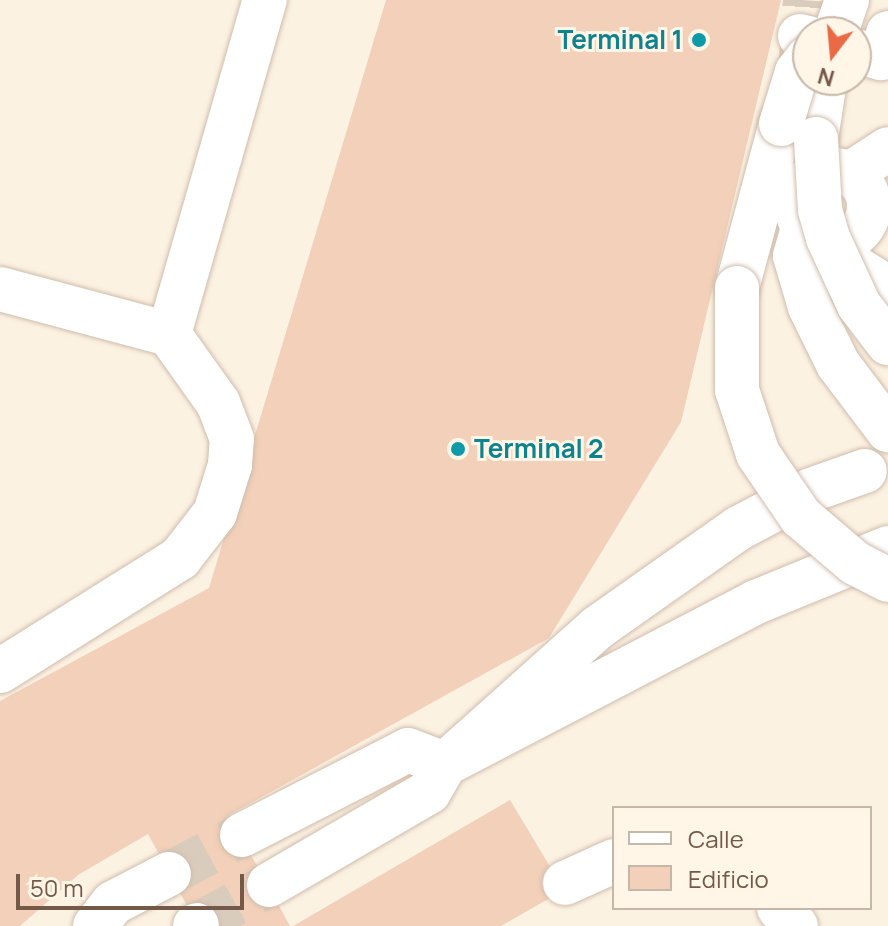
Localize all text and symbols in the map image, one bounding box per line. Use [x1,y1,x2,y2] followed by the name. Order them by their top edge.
[792,16,872,96] north arrow
[557,24,683,56] place label: Terminal 1
[690,31,708,49] marker: Terminal 1
[814,61,838,94] text: N
[474,433,604,465] place label: Terminal 2
[449,440,467,458] marker: Terminal 2
[612,806,872,910] legend
[688,822,744,855] text: Calle
[20,858,248,908] scale bar
[688,862,769,895] text: Edificio
[30,871,84,904] text: 50 m

